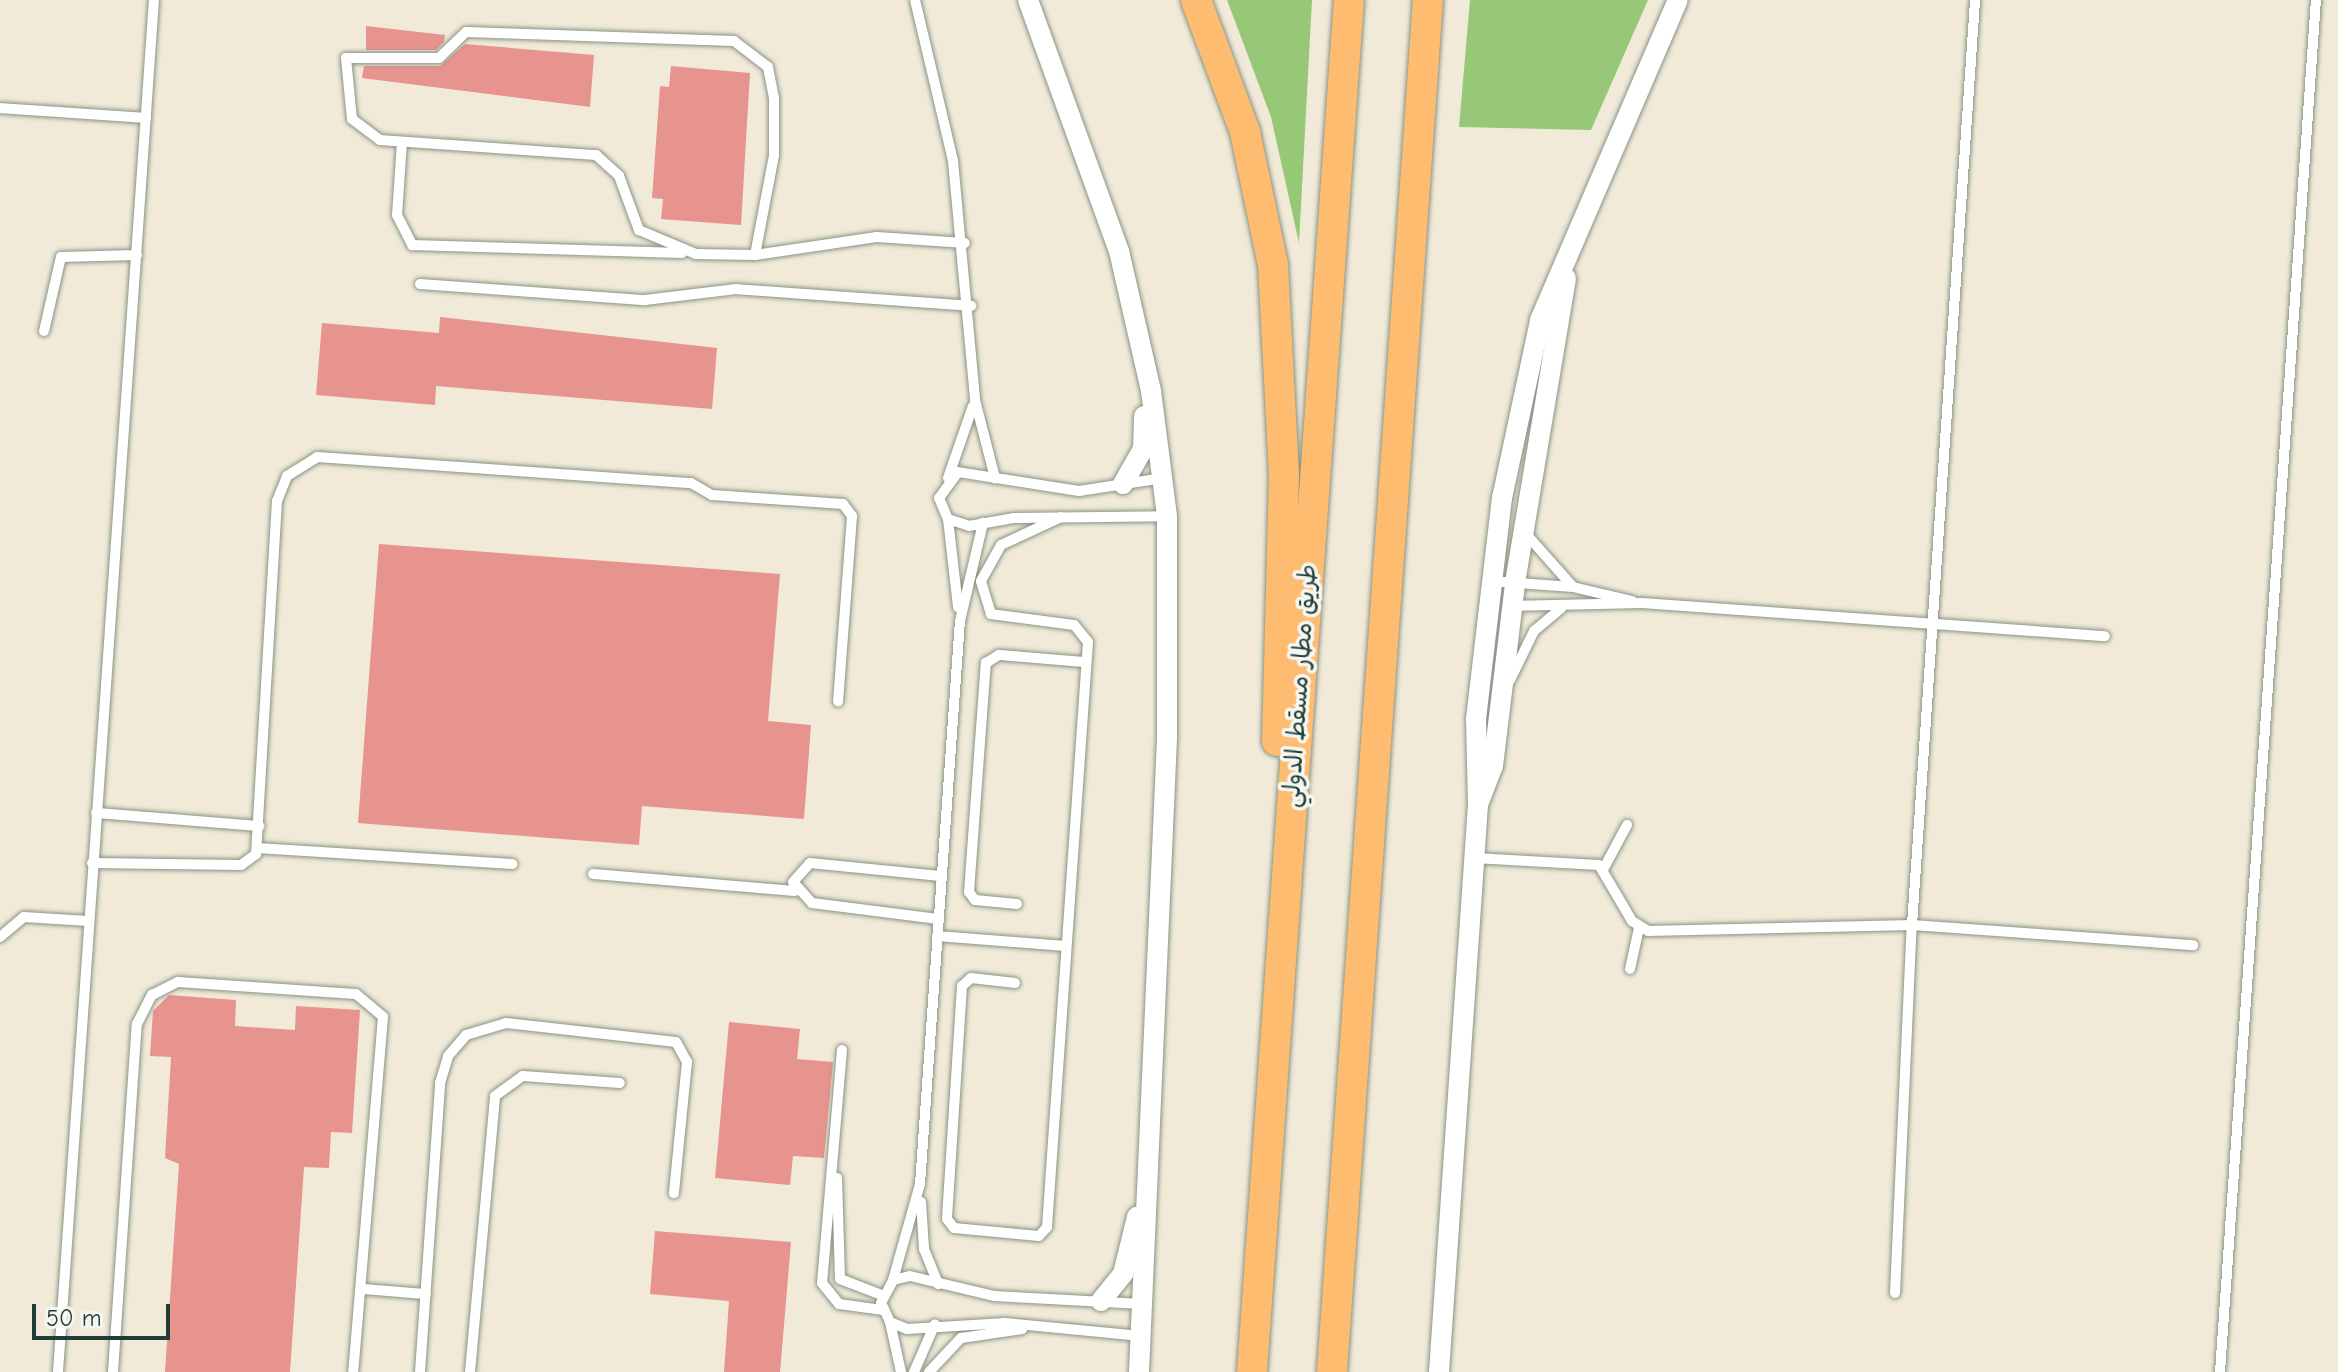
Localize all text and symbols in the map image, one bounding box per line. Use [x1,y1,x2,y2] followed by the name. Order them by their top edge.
[1277,563,1323,809] street label: طريق مطار مسقط الدولي
[36,1288,174,1338] scale bar
[46,1304,102,1332] text: 50 m

